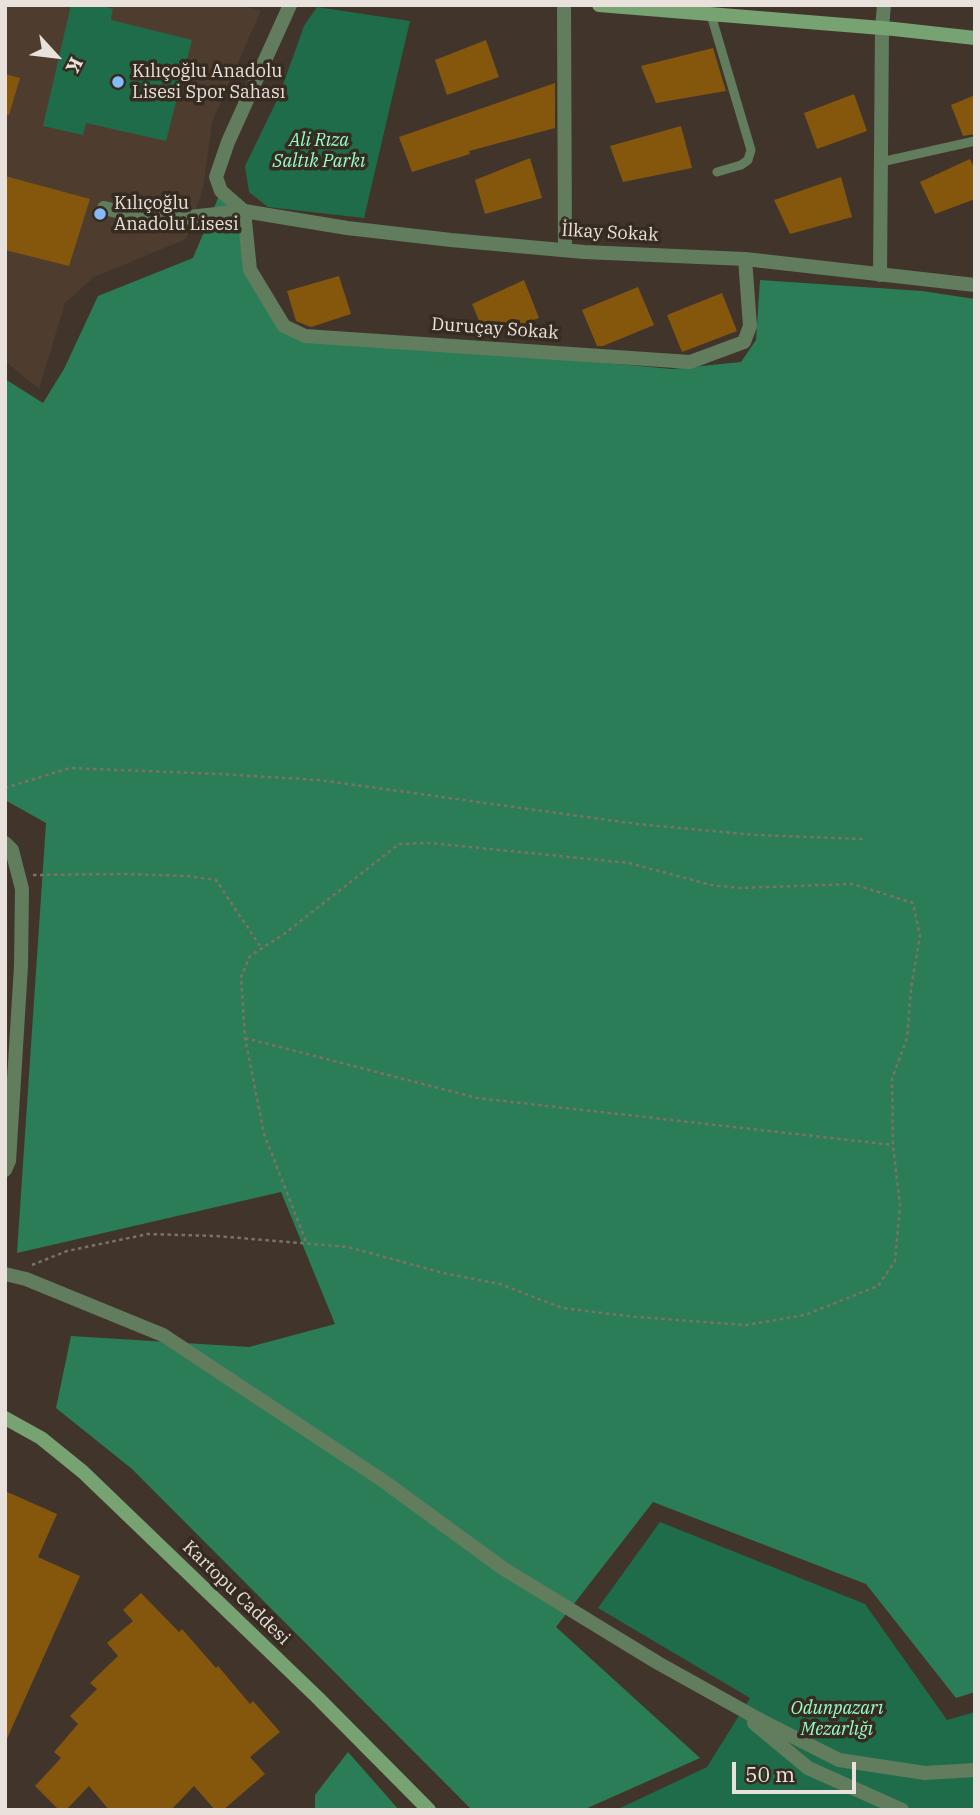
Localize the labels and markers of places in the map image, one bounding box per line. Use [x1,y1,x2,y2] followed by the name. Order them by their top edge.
[132,61,285,104] place label: Kılıçoğlu Anadolu Lisesi Spor Sahası
[110,74,126,90] marker: Kılıçoğlu Anadolu Lisesi Spor Sahası
[114,193,239,235] place label: Kılıçoğlu Anadolu Lisesi
[92,206,108,222] marker: Kılıçoğlu Anadolu Lisesi

